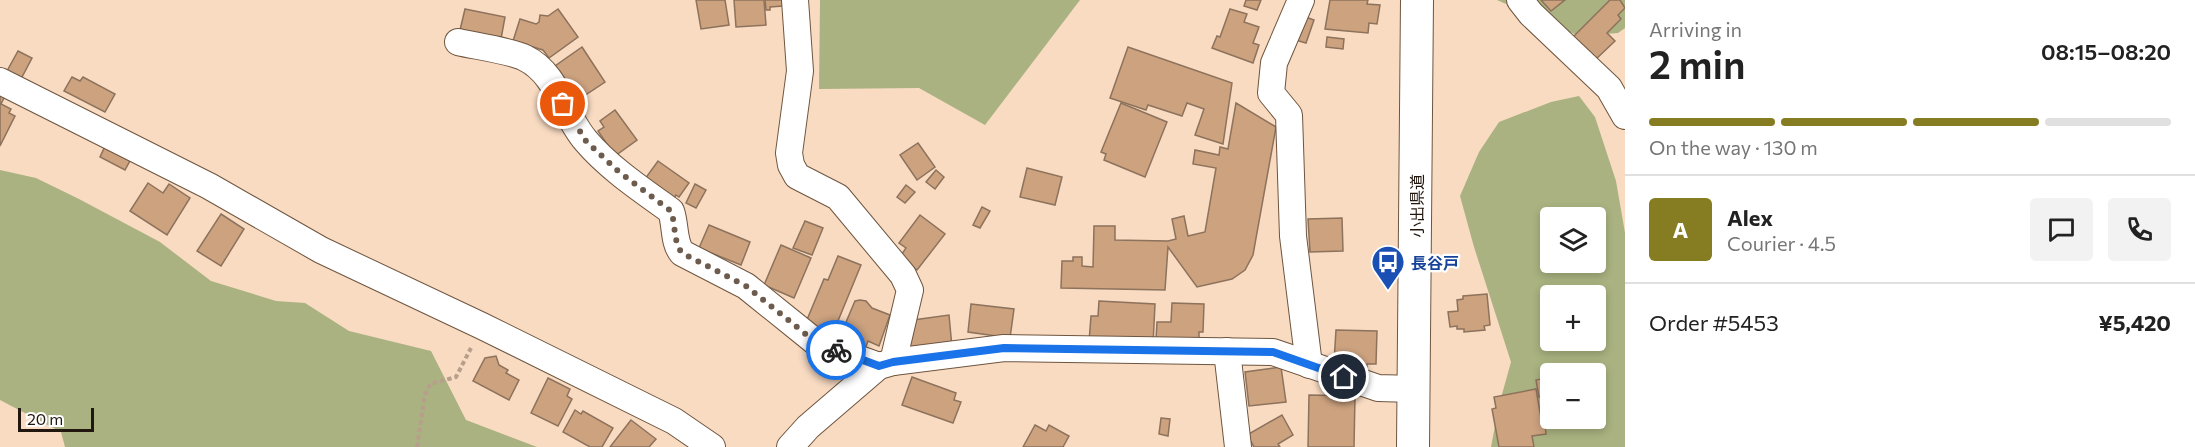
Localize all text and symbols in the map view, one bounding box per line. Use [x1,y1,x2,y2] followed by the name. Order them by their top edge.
[1649,17,1742,41] text: Arriving in
[2041,38,2171,65] text: 08:15–08:20
[1649,39,1746,87] text: 2 min
[537,78,588,129] pin
[546,87,579,120] icon: bag
[1649,135,1818,159] text: On the way · 130 m
[1407,174,1426,238] street label: 小出県道
[2030,198,2093,261] button: chat
[2108,198,2171,261] button: phone
[1727,204,1773,231] text: Alex
[1540,207,1606,429] map controls
[1540,207,1606,273] button: layers
[1673,216,1688,243] text: A
[1727,231,1836,255] text: Courier · 4.5
[1370,244,1406,291] bus stop icon: 長谷戸
[1411,253,1459,272] place label: 長谷戸
[1540,285,1606,351] button: +
[1649,309,1779,336] text: Order #5453
[2099,309,2171,336] text: ¥5,420
[806,320,866,380] courier
[820,334,853,367] icon: bike
[1318,351,1369,402] pin
[1327,360,1360,393] icon: home
[1540,363,1606,429] button: −
[18,405,94,432] scale bar
[27,409,63,428] text: 20 m

